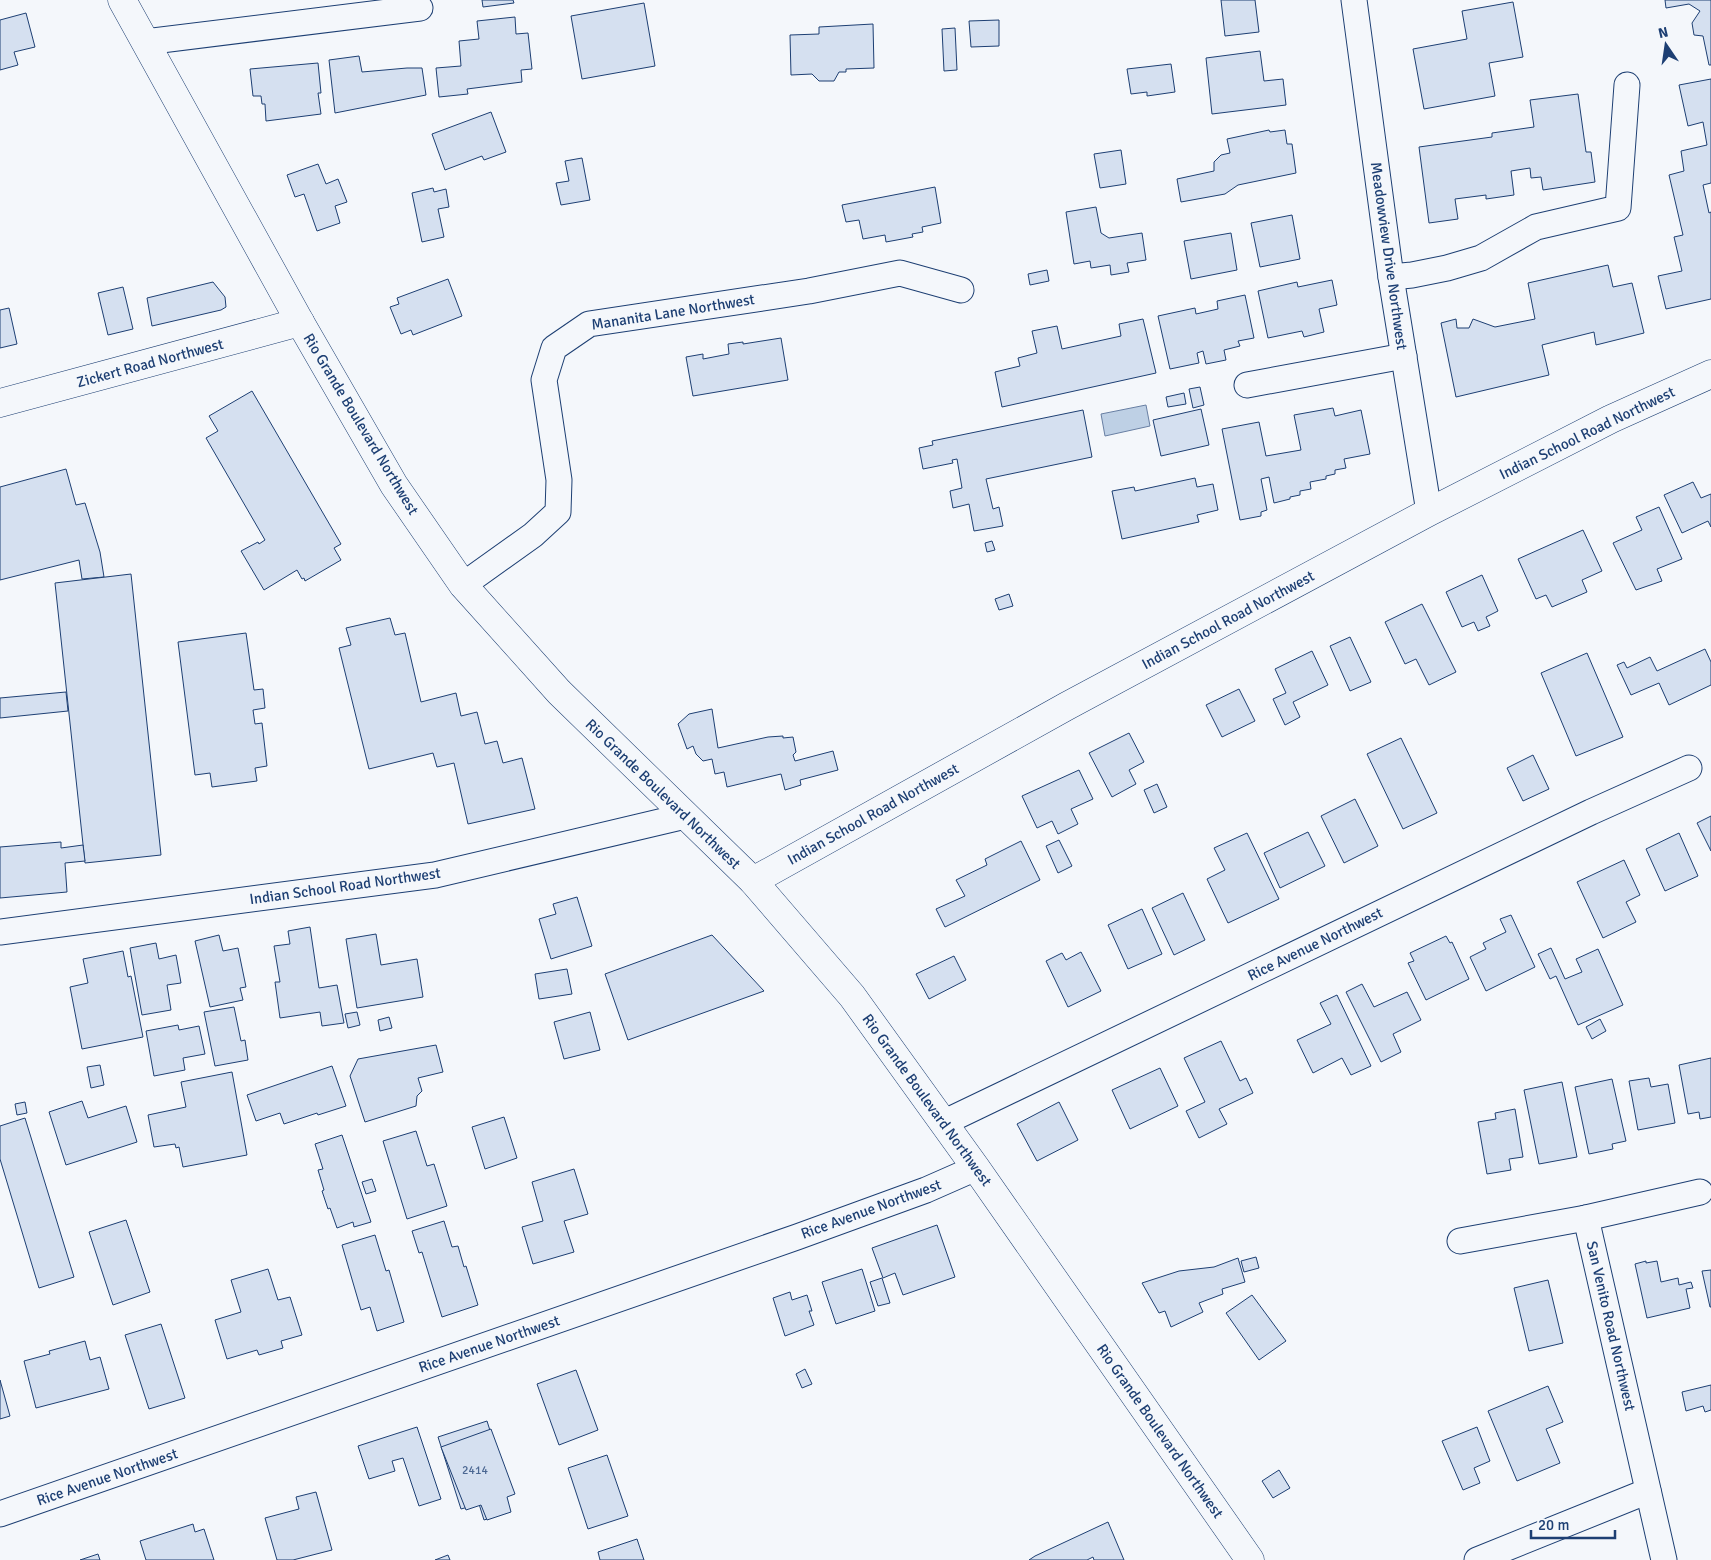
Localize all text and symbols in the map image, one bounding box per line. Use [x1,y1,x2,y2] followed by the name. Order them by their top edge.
[1641,20,1691,70] north arrow
[1657,23,1670,42] text: N
[1367,161,1411,351] street label: Meadowview Drive Northwest
[590,290,756,334] street label: Mananita Lane Northwest
[300,330,422,518] street label: Rio Grande Boulevard Northwest
[75,335,225,391] street label: Zickert Road Northwest
[1496,383,1678,483] street label: Indian School Road Northwest
[1139,567,1317,673] street label: Indian School Road Northwest
[582,715,744,873] street label: Rio Grande Boulevard Northwest
[784,759,962,869] street label: Indian School Road Northwest
[248,864,442,908] street label: Indian School Road Northwest
[1245,903,1385,985] street label: Rice Avenue Northwest
[858,1010,996,1190] street label: Rio Grande Boulevard Northwest
[798,1175,944,1243] street label: Rice Avenue Northwest
[1583,1239,1639,1413] street label: San Venito Road Northwest
[416,1311,562,1377] street label: Rice Avenue Northwest
[1093,1340,1227,1522] street label: Rio Grande Boulevard Northwest
[34,1444,180,1510] street label: Rice Avenue Northwest
[462,1463,488,1478] house number: 2414
[1531,1508,1615,1540] scale bar
[1538,1516,1569,1534] text: 20 m

